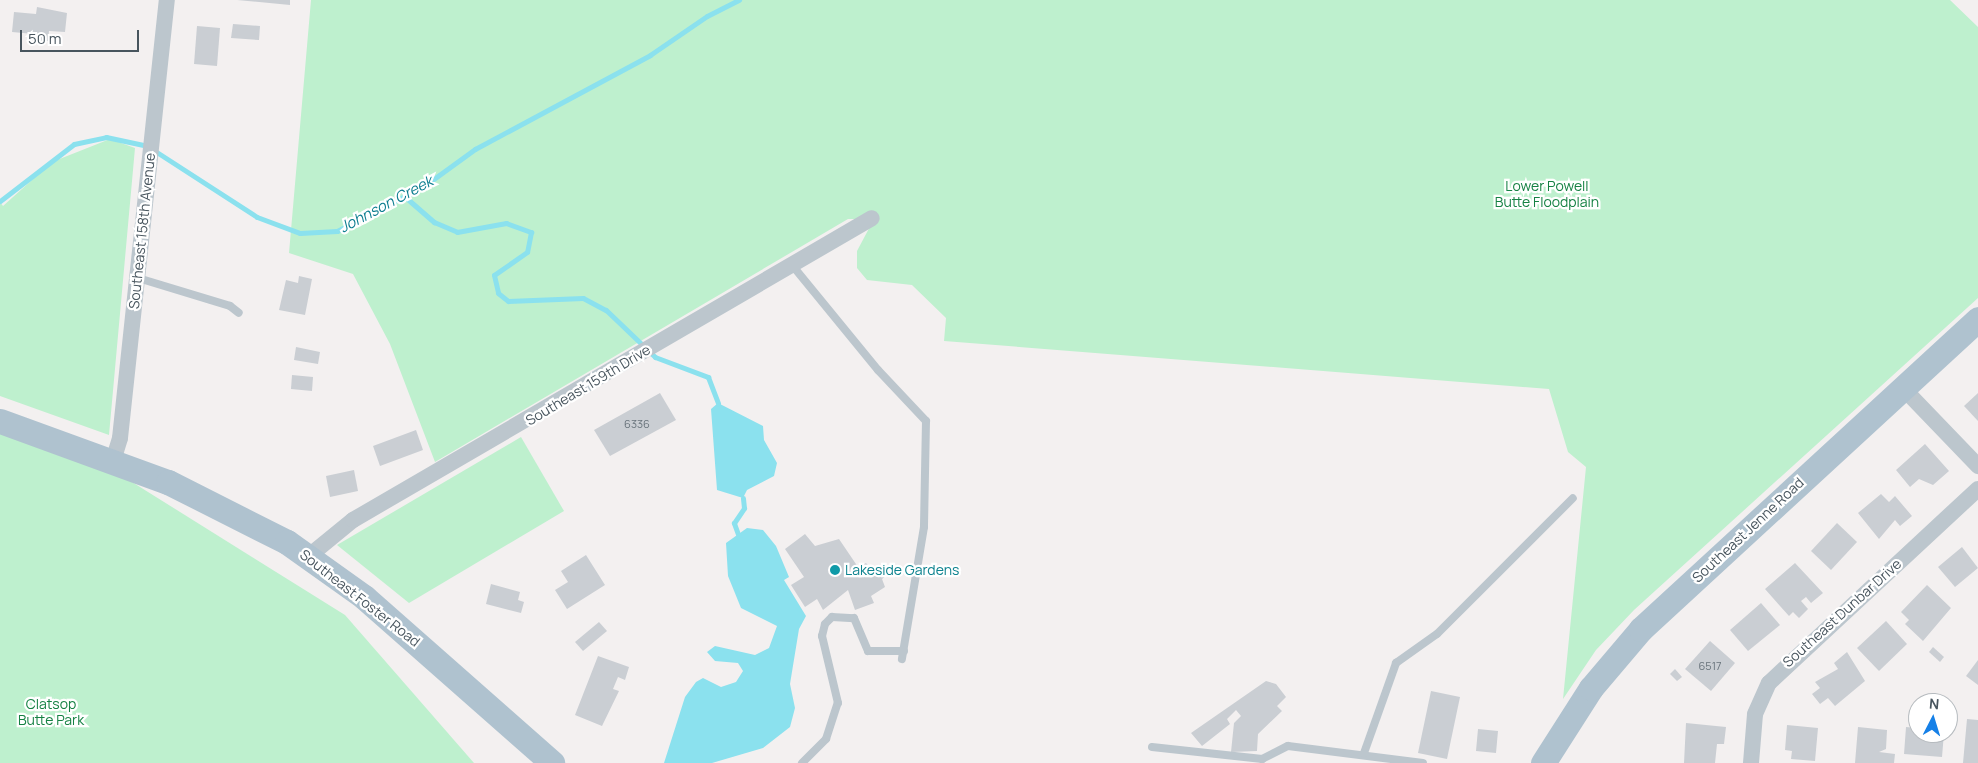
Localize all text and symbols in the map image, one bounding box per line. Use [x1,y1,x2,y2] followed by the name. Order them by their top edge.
[22,20,141,52] scale bar
[28,28,62,49] text: 50 m
[125,152,159,310] street label: Southeast 158th Avenue
[336,172,436,236] water label: Johnson Creek
[1495,178,1599,210] park label: Lower Powell Butte Floodplain
[523,341,653,429] street label: Southeast 159th Drive
[624,417,650,431] house number: 6336
[1689,474,1807,586] street label: Southeast Jenne Road
[297,546,423,650] street label: Southeast Foster Road
[1779,555,1905,671] street label: Southeast Dunbar Drive
[845,562,959,578] place label: Lakeside Gardens
[829,564,841,576] marker: Lakeside Gardens
[1699,659,1721,673] house number: 6517
[1908,693,1958,743] north arrow
[1928,694,1940,713] text: N
[18,696,84,729] park label: Clatsop Butte Park

